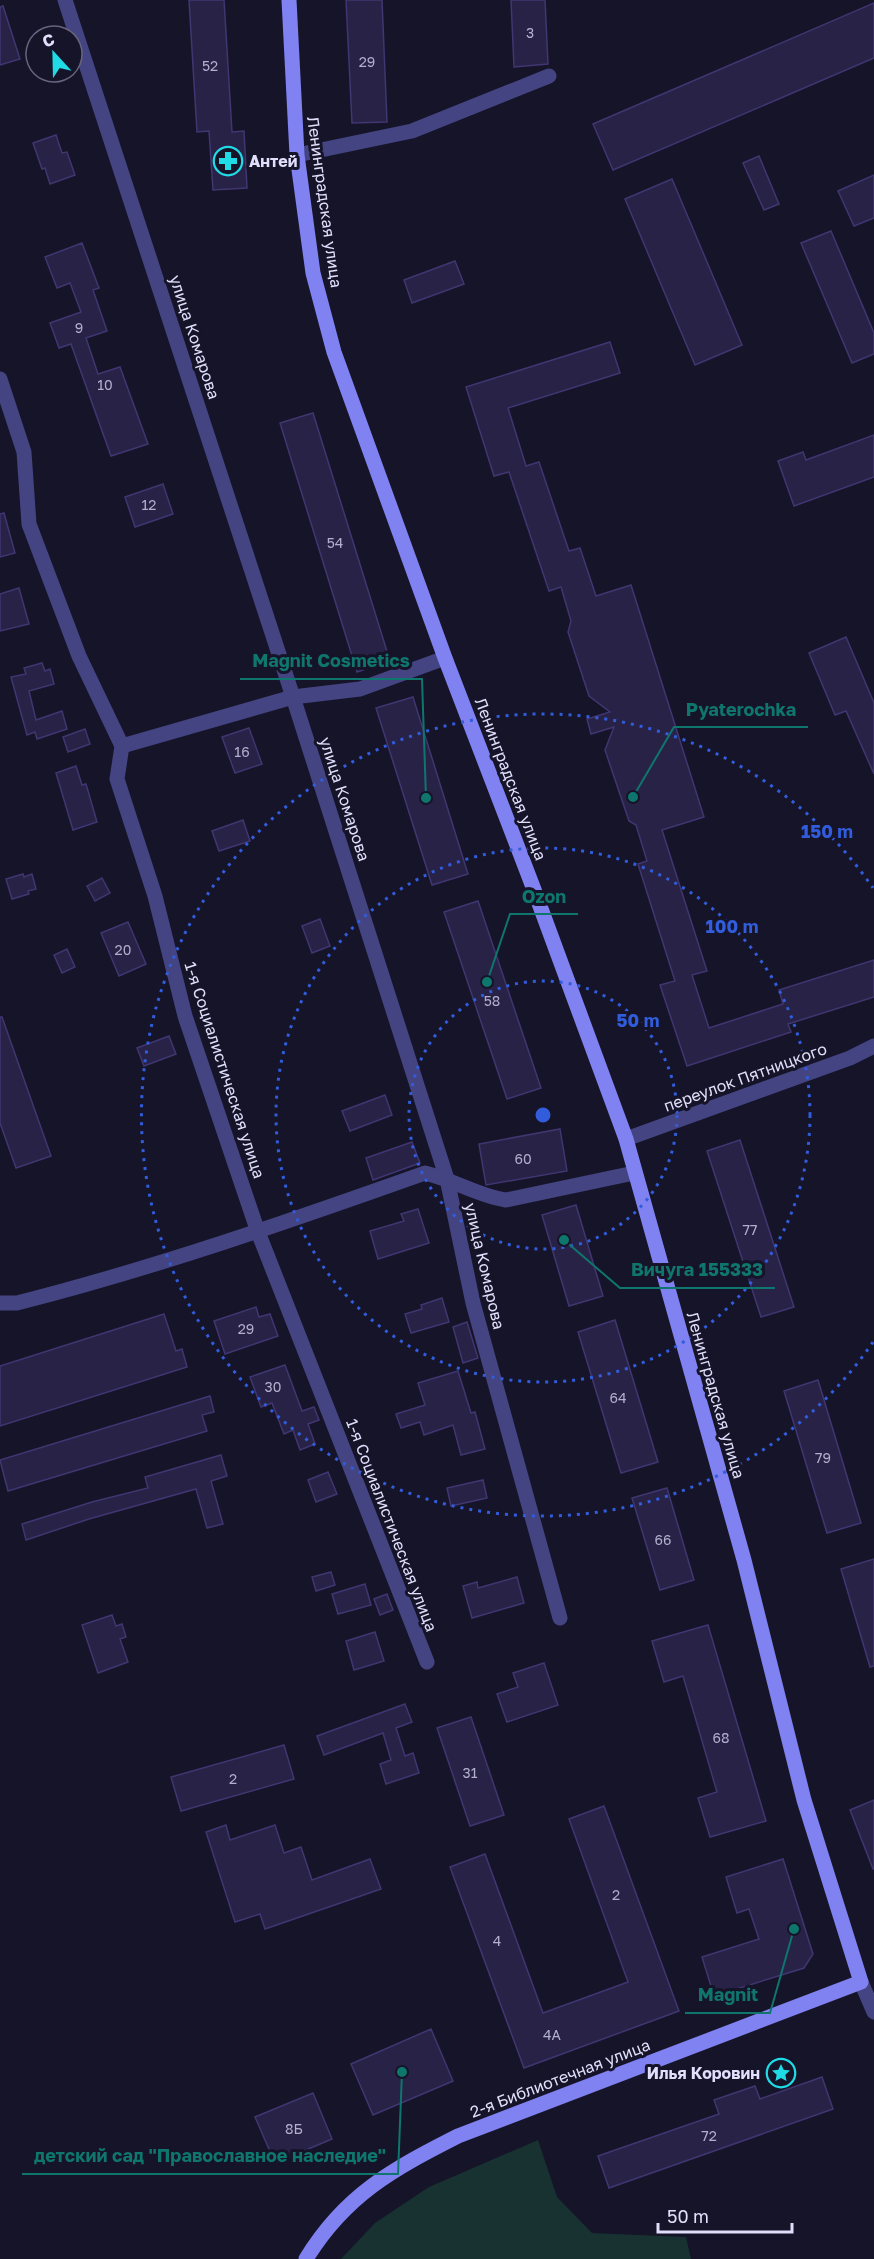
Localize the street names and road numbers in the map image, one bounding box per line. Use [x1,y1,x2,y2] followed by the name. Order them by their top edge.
[303,115,347,289] street label: Ленинградская улица
[165,272,225,402] street label: улица Комарова
[471,695,551,863] street label: Ленинградская улица
[315,734,375,864] street label: улица Комарова
[180,959,270,1181] street label: 1-я Социалистическая улица
[661,1038,829,1116] street label: переулок Пятницкого
[461,1201,509,1331] street label: улица Комарова
[683,1309,749,1481] street label: Ленинградская улица
[342,1416,442,1634] street label: 1-я Социалистическая улица
[467,2034,653,2122] street label: 2-я Библиотечная улица

